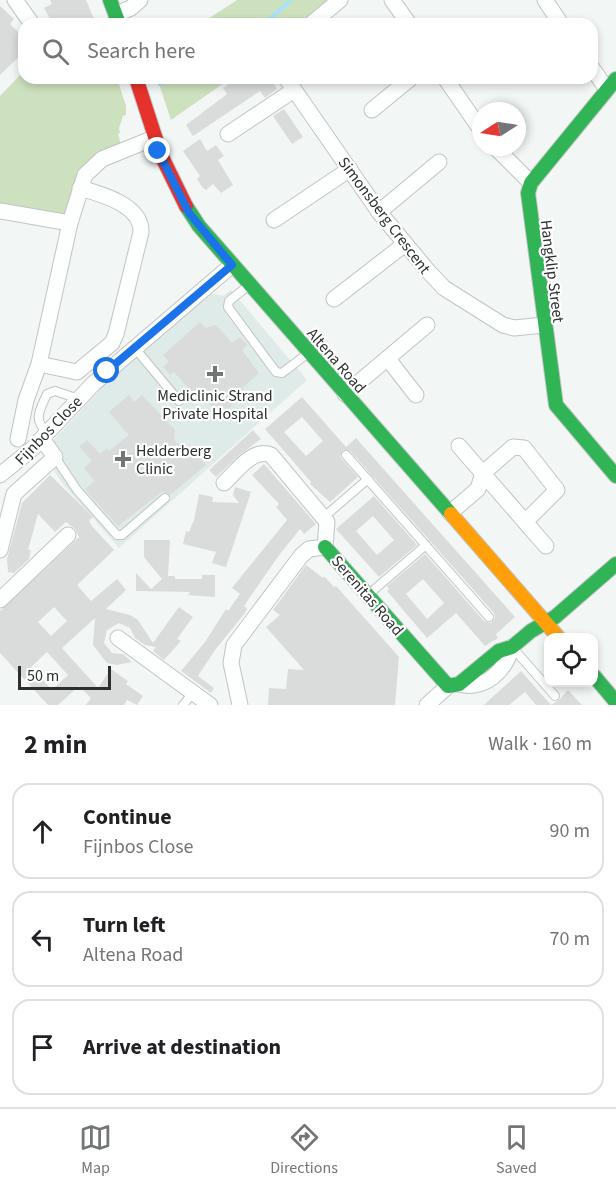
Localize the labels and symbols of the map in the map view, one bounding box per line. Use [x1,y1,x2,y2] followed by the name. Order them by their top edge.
[472,102,526,156] north arrow
[144,137,170,163] route end
[333,152,436,279] street label: Simonsberg Crescent
[535,218,569,324] street label: Hangklip Street
[302,323,371,398] street label: Altena Road
[93,357,119,383] route start
[206,365,224,383] marker: Mediclinic Strand Private Hospital
[157,385,273,425] place label: Mediclinic Strand Private Hospital
[10,391,87,470] street label: Fijnbos Close
[136,440,211,480] place label: Helderberg Clinic
[114,450,132,468] marker: Helderberg Clinic
[326,551,408,641] street label: Serenitas Road
[18,663,111,690] scale bar

